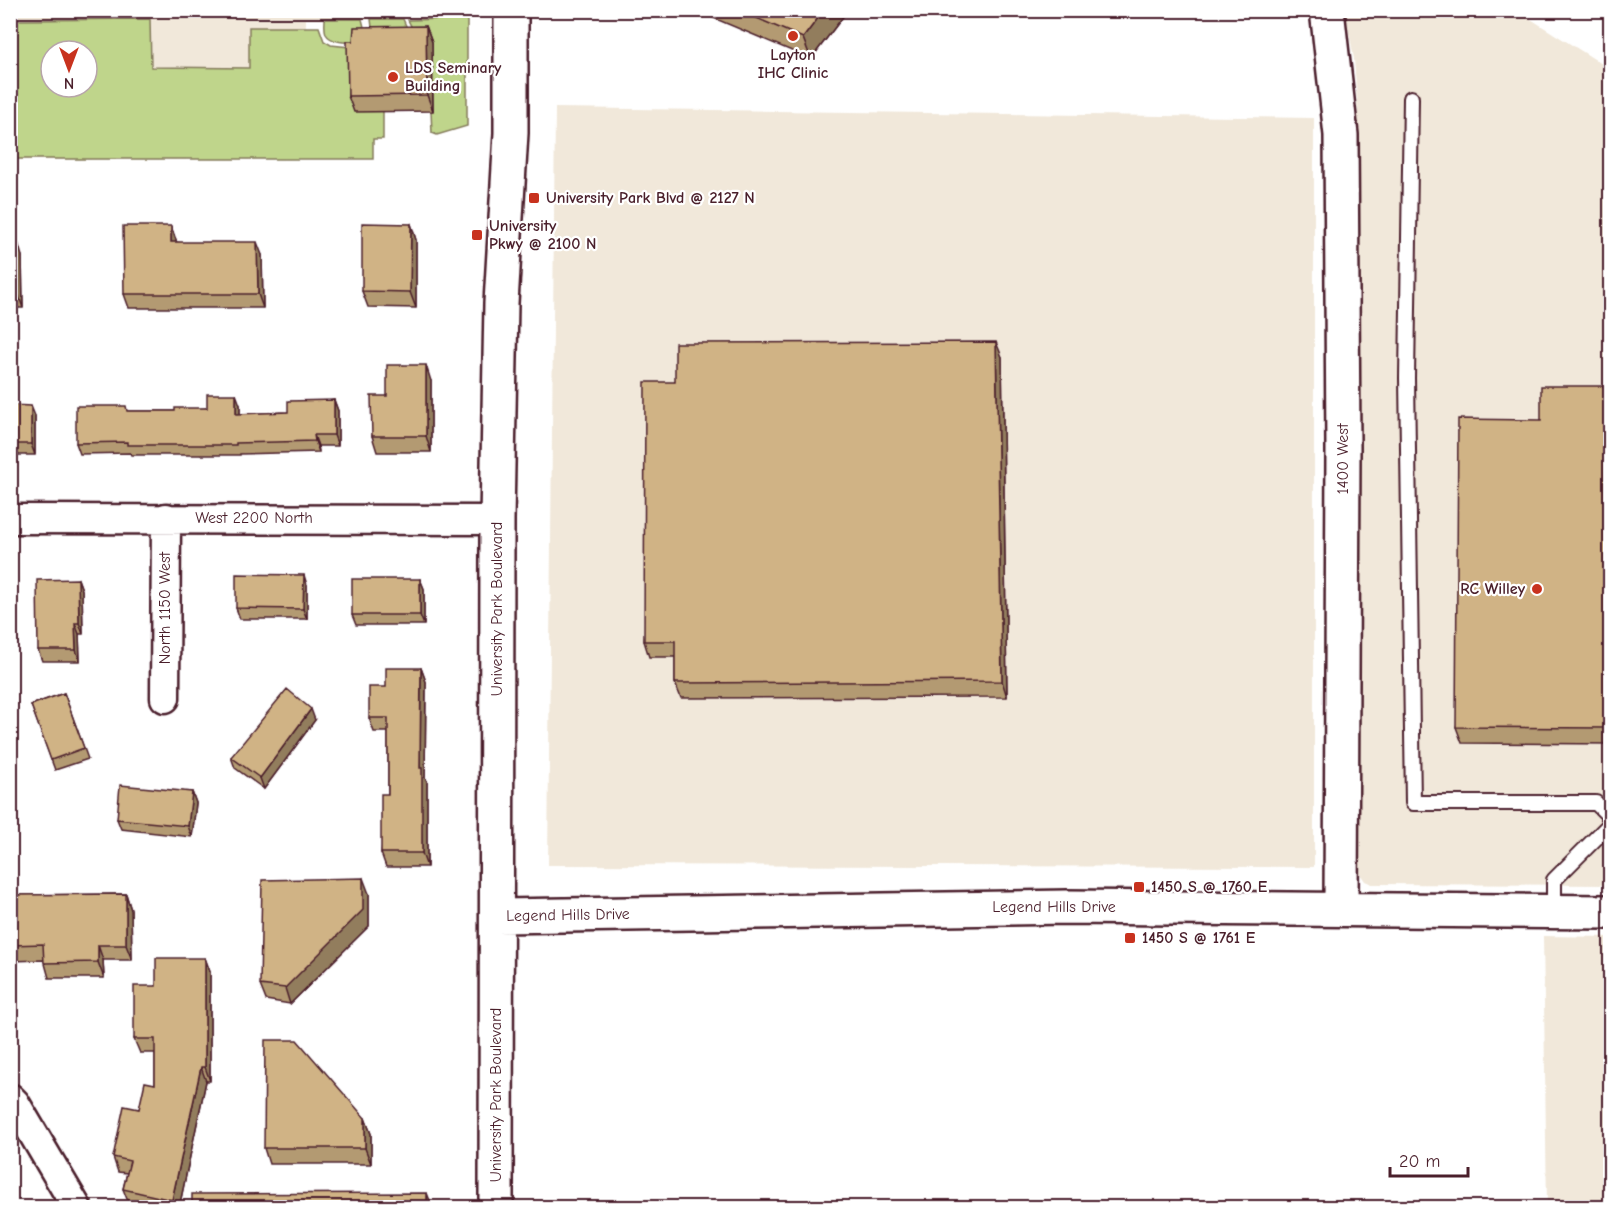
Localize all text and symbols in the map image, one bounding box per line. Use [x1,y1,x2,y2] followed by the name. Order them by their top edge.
[786,29,800,43] marker: Layton IHC Clinic
[39,39,99,99] north arrow
[758,46,829,82] place label: Layton IHC Clinic
[405,59,502,95] place label: LDS Seminary Building
[386,70,400,84] marker: LDS Seminary Building
[64,74,74,92] text: N
[546,189,755,207] place label: University Park Blvd @ 2127 N
[527,191,541,205] marker: University Park Blvd @ 2127 N
[489,217,597,253] place label: University Pkwy @ 2100 N
[470,228,484,242] marker: University Pkwy @ 2100 N
[1334,423,1352,494] street label: 1400 West
[195,509,313,527] street label: West 2200 North
[488,522,506,696] street label: University Park Boulevard
[156,551,174,664] street label: North 1150 West
[1460,580,1526,598] place label: RC Willey
[1530,582,1544,596] marker: RC Willey
[1151,878,1268,896] place label: 1450 S @ 1760 E
[1132,880,1146,894] marker: 1450 S @ 1760 E
[992,898,1116,916] street label: Legend Hills Drive
[506,905,630,925] street label: Legend Hills Drive
[1142,929,1256,947] place label: 1450 S @ 1761 E
[1123,931,1137,945] marker: 1450 S @ 1761 E
[487,1008,505,1182] street label: University Park Boulevard
[1390,1140,1468,1178] scale bar
[1399,1151,1440,1172] text: 20 m

